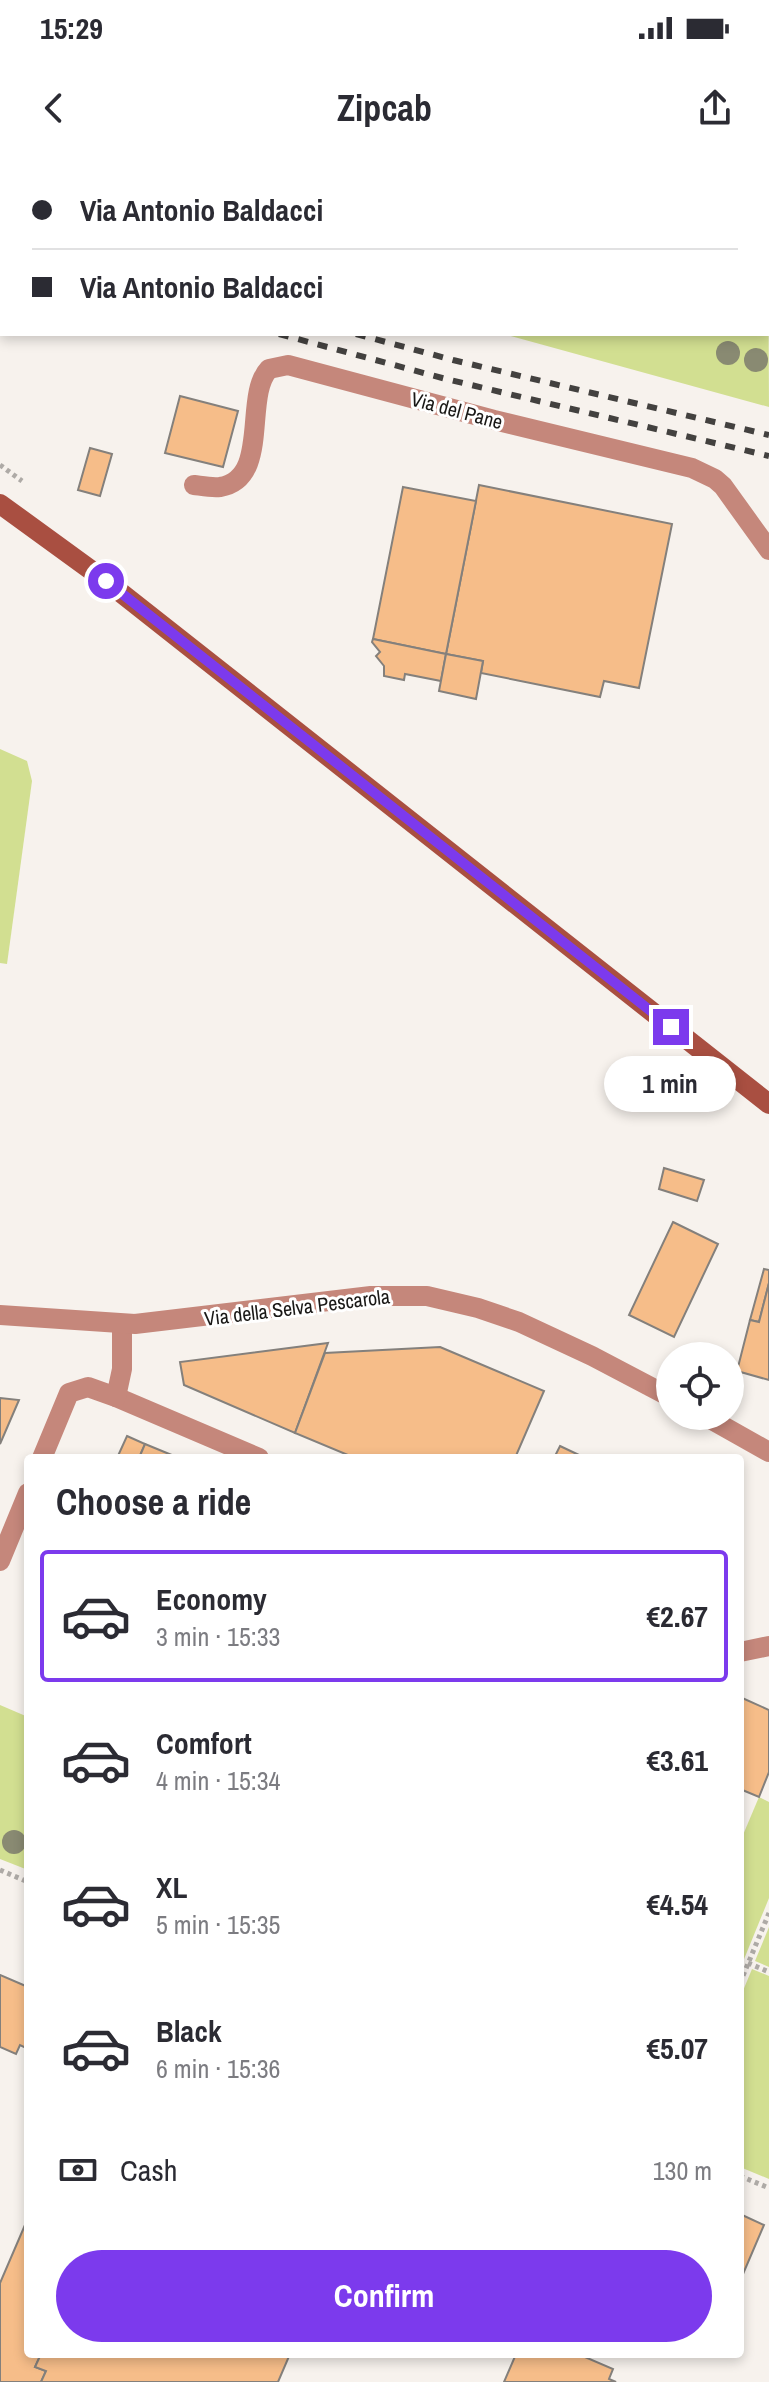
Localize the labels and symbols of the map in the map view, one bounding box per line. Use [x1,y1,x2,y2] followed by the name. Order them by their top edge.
[408,385,506,435] street label: Via del Pane
[88,563,124,599] route start
[653,1009,689,1045] route end
[605,1055,737,1111] callout: 1 min
[203,1282,391,1332] street label: Via della Selva Pescarola

